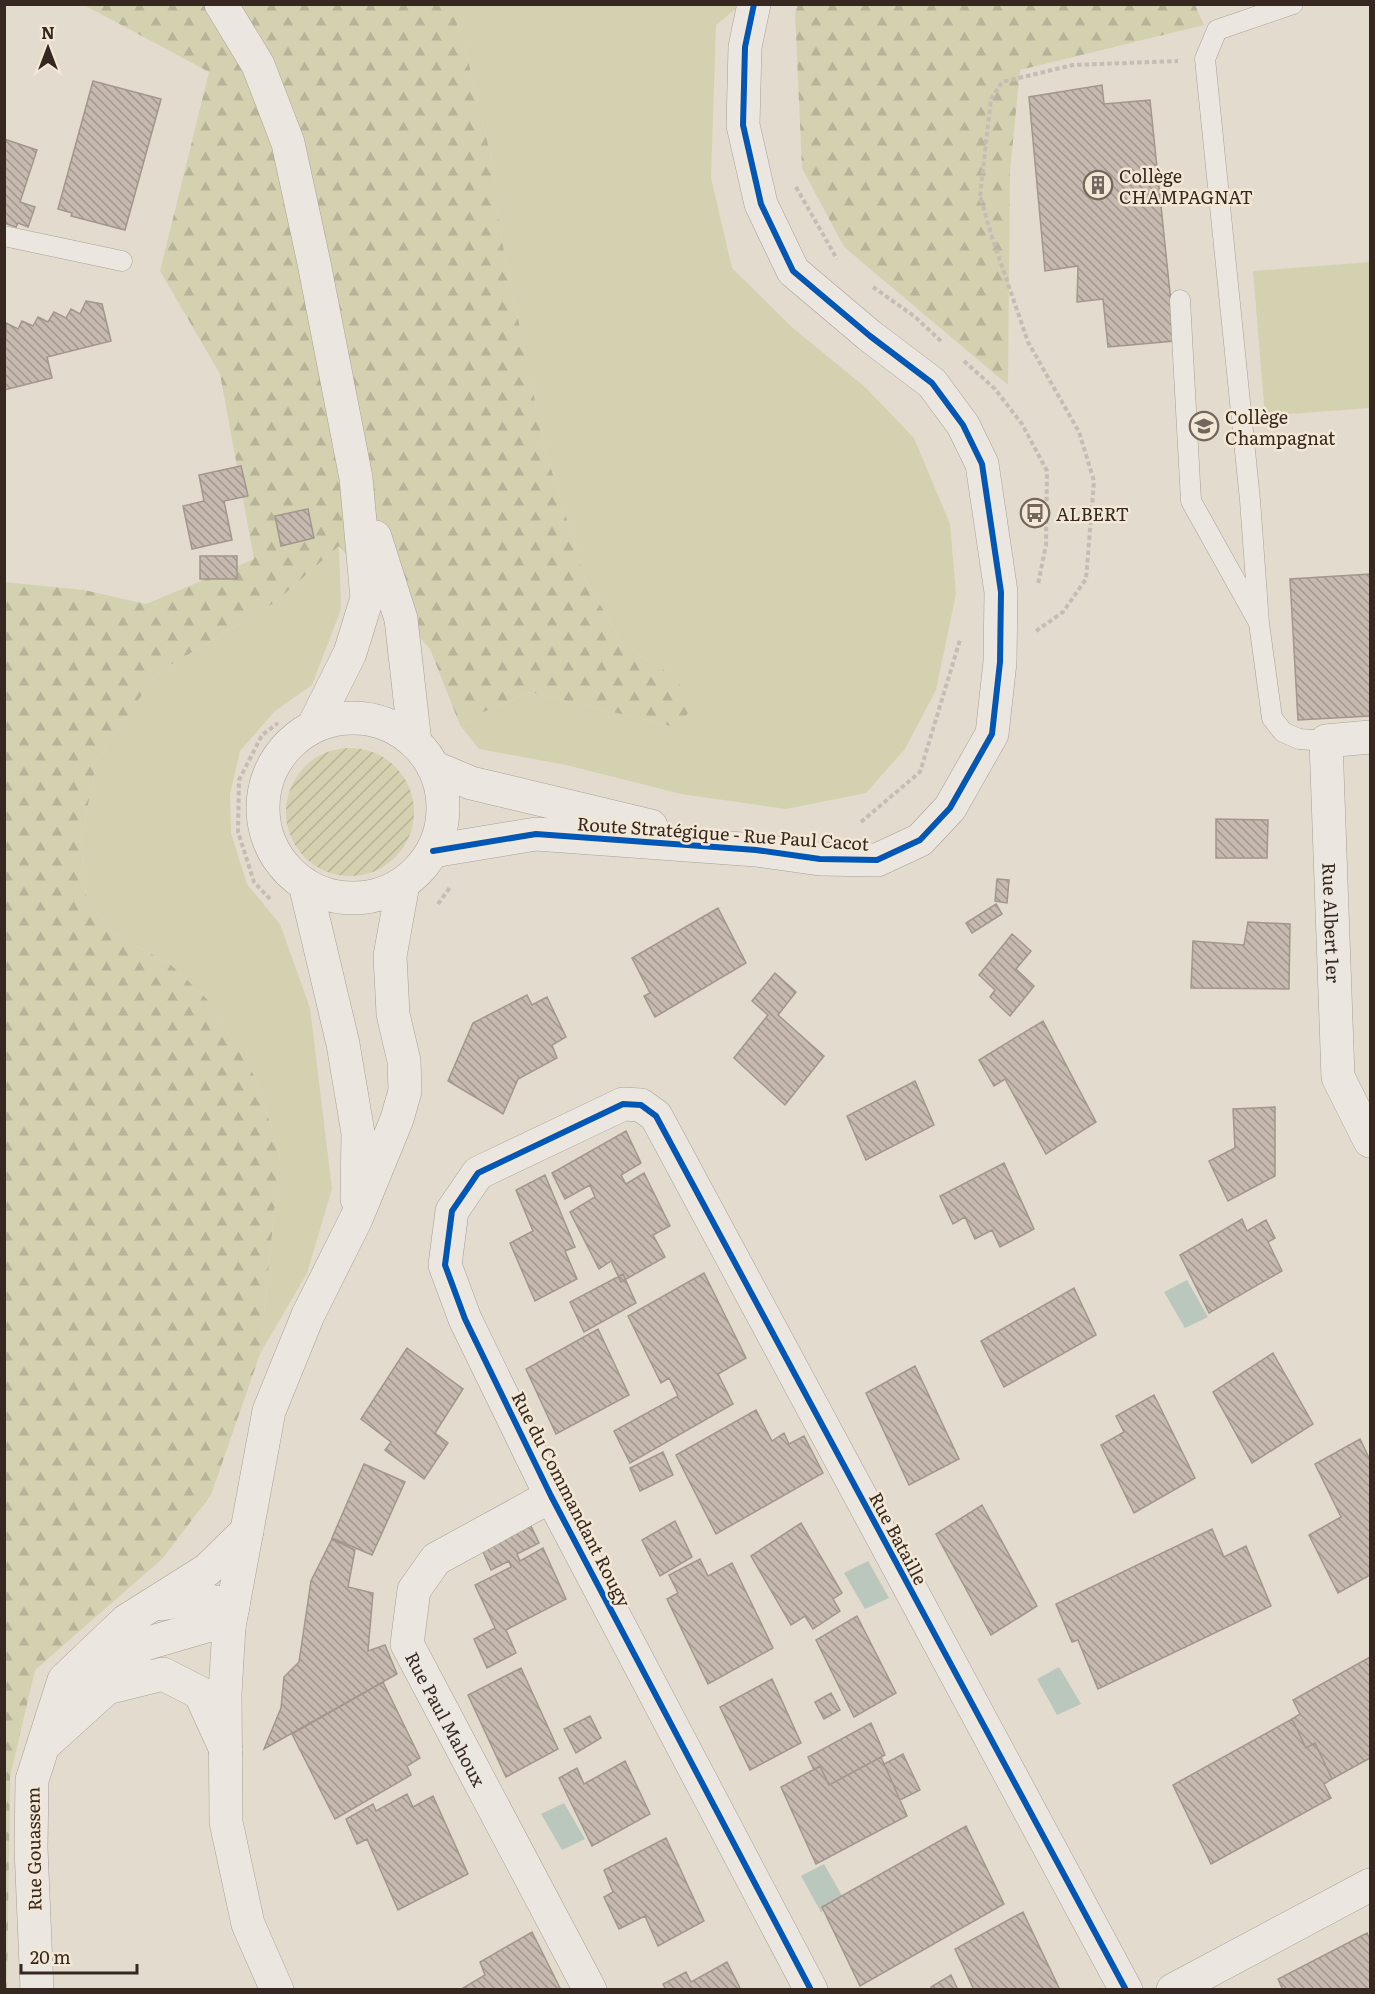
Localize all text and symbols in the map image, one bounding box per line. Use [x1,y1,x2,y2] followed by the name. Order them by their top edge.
[18,18,78,78] north arrow
[41,20,55,44] text: N
[1119,162,1253,210] place label: Collège CHAMPAGNAT
[1082,169,1114,201] building icon: Collège CHAMPAGNAT
[1225,403,1336,451] place label: Collège Champagnat
[1188,410,1220,442] school or university icon: Collège Champagnat
[1019,497,1051,529] bus stop icon: ALBERT
[1056,500,1129,527] place label: ALBERT
[576,809,871,857] street label: Route Stratégique - Rue Paul Cacot
[1317,862,1348,984] street label: Rue Albert 1er
[506,1386,639,1612] street label: Rue du Commandant Rougy
[863,1487,935,1589] street label: Rue Bataille
[400,1646,494,1792] street label: Rue Paul Mahoux
[18,1787,48,1911] street label: Rue Gouassem
[21,1937,136,1975] scale bar
[30,1943,71,1970] text: 20 m

